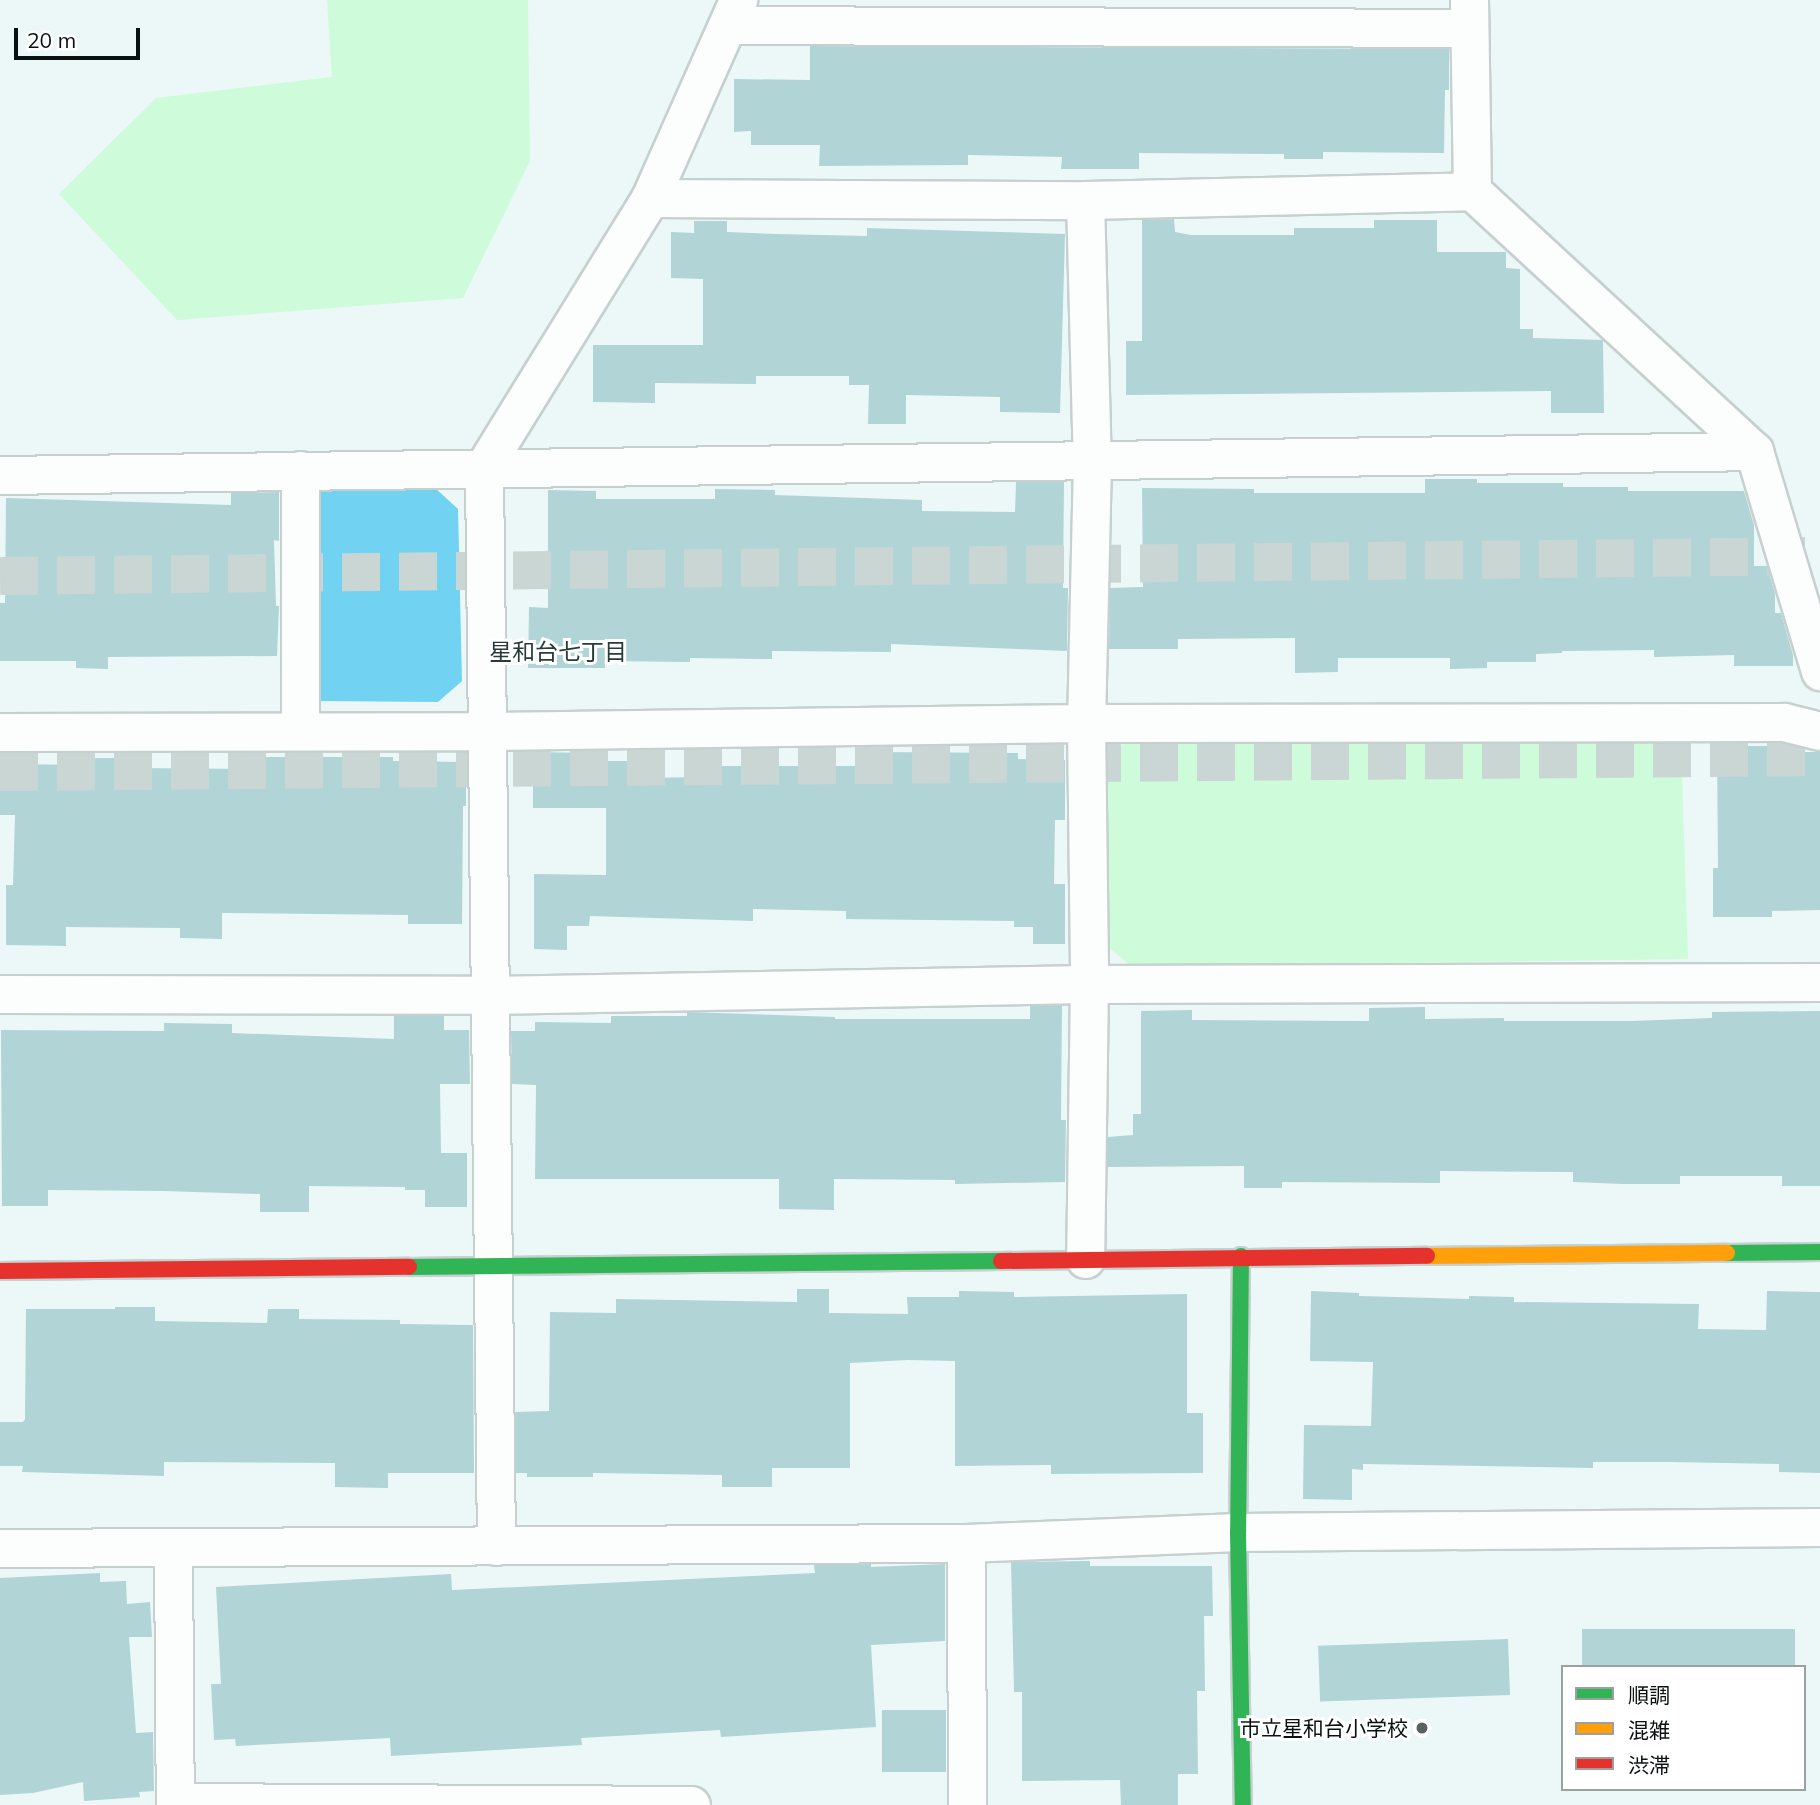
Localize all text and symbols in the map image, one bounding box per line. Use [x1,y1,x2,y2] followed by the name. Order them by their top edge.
[18,14,144,58] scale bar
[27,27,76,53] text: 20 m
[489,638,627,666] district label: 星和台七丁目
[1561,1665,1806,1791] legend
[1628,1682,1670,1708] text: 順調
[1240,1715,1408,1741] place label: 市立星和台小学校
[1628,1717,1670,1743] text: 混雑
[1414,1720,1430,1736] marker: 市立星和台小学校
[1628,1752,1670,1778] text: 渋滞

